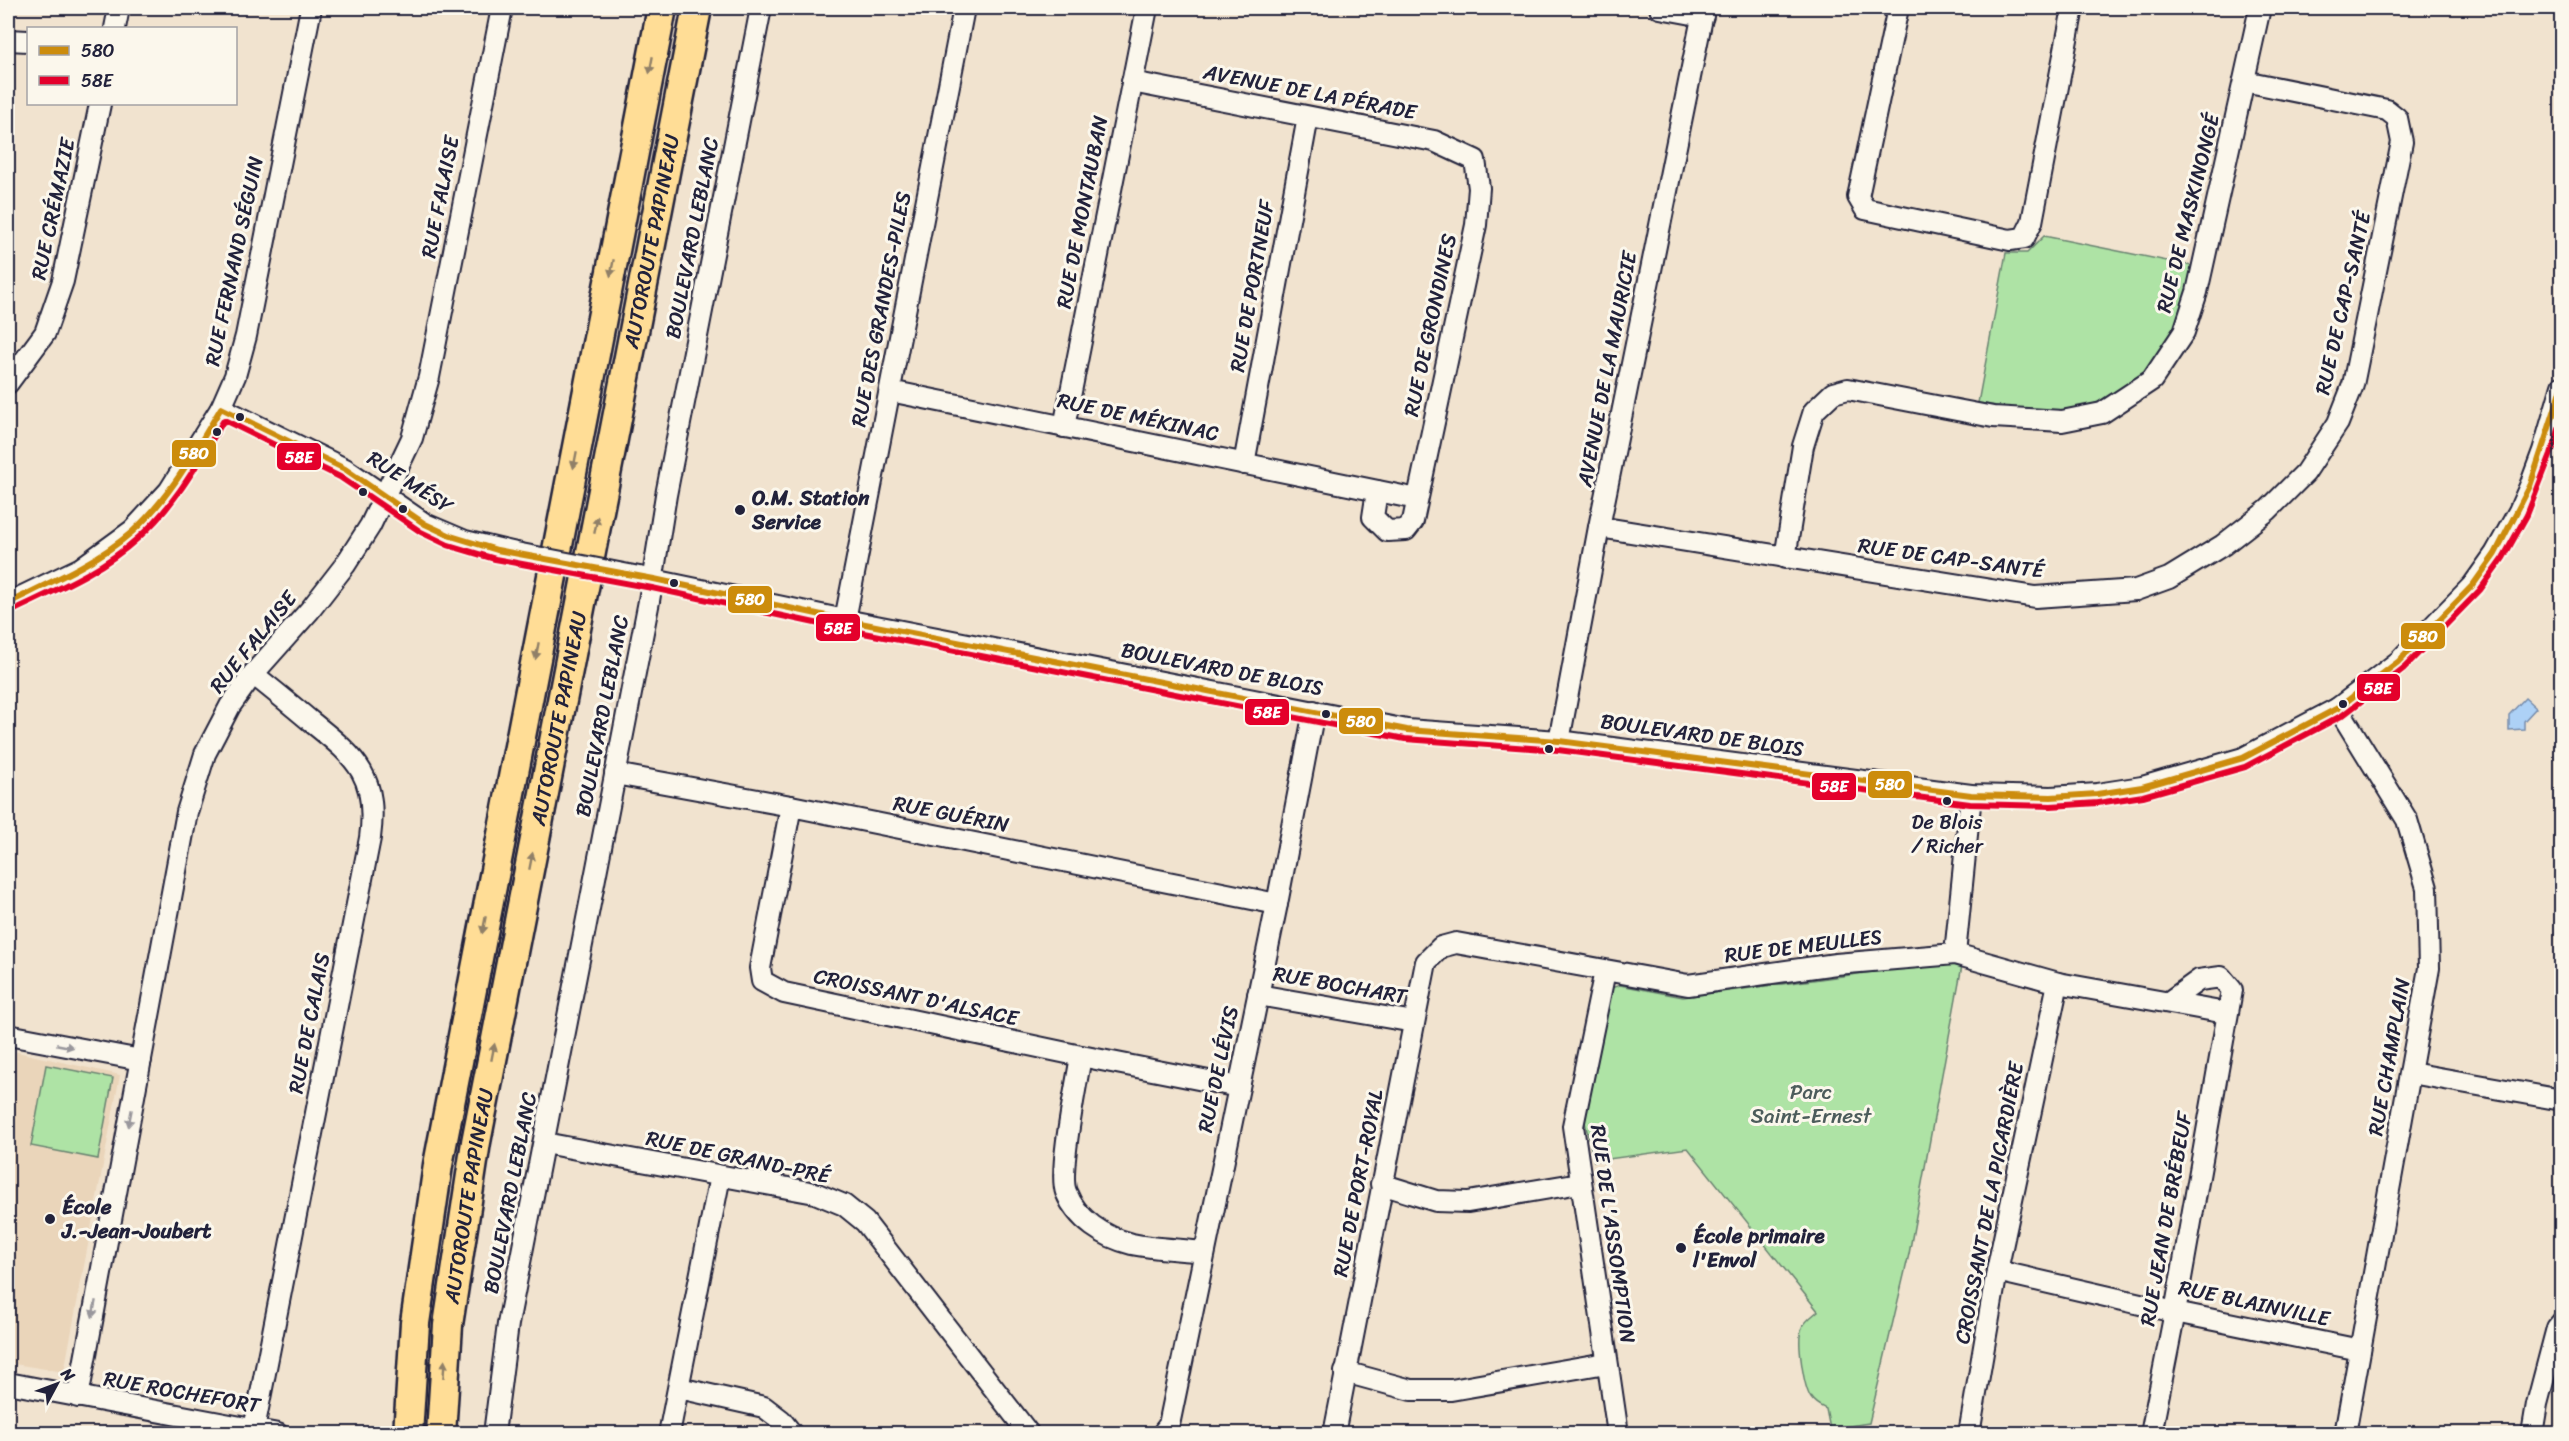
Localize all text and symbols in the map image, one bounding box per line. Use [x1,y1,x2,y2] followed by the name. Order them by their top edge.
[27,27,237,105] legend
[81,35,115,67] text: 58O
[1199,53,1421,132] street label: AVENUE DE LA PÉRADE
[646,56,655,75] one-way arrow
[81,65,114,97] text: 58E
[2145,108,2231,317] street label: RUE DE MASKINONGÉ
[1045,112,1119,312] street label: RUE DE MONTAUBAN
[410,131,471,261] street label: RUE FALAISE
[612,131,691,353] street label: AUTOROUTE PAPINEAU
[19,133,87,283] street label: RUE CRÉMAZIE
[654,134,730,342] street label: BOULEVARD LEBLANC
[193,152,275,369] street label: RUE FERNAND SÉGUIN
[840,188,922,430] street label: RUE DES GRANDES-PILES
[1218,195,1286,375] street label: RUE DE PORTNEUF
[2303,206,2383,398] street label: RUE DE CAP-SANTÉ
[1392,230,1468,420] street label: RUE DE GRONDINES
[1565,247,1649,491] street label: AVENUE DE LA MAURICIE
[607,259,616,278] one-way arrow
[1054,381,1223,453] street label: RUE DE MÉKINAC
[234,411,246,423] unlabelled marker
[211,426,223,438] unlabelled marker
[171,439,217,468] line badge: 58O
[179,439,210,468] text: 58O
[359,440,462,525] street label: RUE MÉSY
[276,442,322,471] line badge: 58E
[285,443,314,472] text: 58E
[570,450,579,469] one-way arrow
[751,479,870,541] place label: O.M. Station Service
[357,486,369,498] unlabelled marker
[397,503,409,515] unlabelled marker
[733,503,747,517] marker: O.M. Station Service
[592,516,601,535] one-way arrow
[1856,526,2048,590] street label: RUE DE CAP-SANTÉ
[668,577,680,589] unlabelled marker
[199,581,308,702] street label: RUE FALAISE
[727,585,773,614] line badge: 58O
[735,585,766,614] text: 58O
[519,608,598,830] street label: AUTOROUTE PAPINEAU
[564,612,640,820] street label: BOULEVARD LEBLANC
[815,613,861,642] line badge: 58E
[824,614,853,643] text: 58E
[2400,622,2446,650] line badge: 58O
[2408,622,2439,651] text: 58O
[1118,631,1326,707] street label: BOULEVARD DE BLOIS
[532,642,541,661] one-way arrow
[2356,673,2401,702] line badge: 58E
[2364,674,2393,703] text: 58E
[1244,698,1290,726] line badge: 58E
[1253,698,1282,727] text: 58E
[2337,698,2349,710] unlabelled marker
[1598,702,1806,768] street label: BOULEVARD DE BLOIS
[1338,707,1384,735] line badge: 58O
[1346,707,1377,736] text: 58O
[1320,708,1332,720] unlabelled marker
[1543,743,1555,755] unlabelled marker
[1867,770,1913,799] line badge: 58O
[1875,770,1906,799] text: 58O
[1811,772,1857,801] line badge: 58E
[1820,772,1849,801] text: 58E
[890,784,1013,844] street label: RUE GUÉRIN
[1941,795,1953,807] marker: De Blois / Richer
[1911,805,1984,864] place label: De Blois / Richer
[527,851,536,870] one-way arrow
[479,916,488,935] one-way arrow
[1722,918,1884,974] street label: RUE DE MEULLES
[277,949,341,1097] street label: RUE DE CALAIS
[1270,955,1411,1016] street label: RUE BOCHART
[810,957,1023,1038] street label: CROISSANT D'ALSACE
[2356,975,2422,1139] street label: RUE CHAMPLAIN
[1186,1002,1250,1136] street label: RUE DE LÉVIS
[56,1042,75,1051] one-way arrow
[489,1043,498,1062] one-way arrow
[1943,1058,2035,1347] street label: CROISSANT DE LA PICARDIÈRE
[1751,1073,1873,1135] park label: Parc Saint-Ernest
[432,1085,505,1307] street label: AUTOROUTE PAPINEAU
[1321,1086,1395,1280] street label: RUE DE PORT-ROYAL
[472,1089,548,1297] street label: BOULEVARD LEBLANC
[2128,1107,2204,1329] street label: RUE JEAN DE BRÉBEUF
[125,1108,134,1127] one-way arrow
[642,1119,835,1195] street label: RUE DE GRAND-PRÉ
[1579,1122,1647,1346] street label: RUE DE L'ASSOMPTION
[61,1188,212,1250] place label: École J.-Jean-Joubert
[43,1212,57,1226] marker: École J.-Jean-Joubert
[1692,1217,1826,1279] place label: École primaire l'Envol
[1674,1241,1688,1255] marker: École primaire l'Envol
[2175,1268,2334,1338] street label: RUE BLAINVILLE
[89,1300,98,1319] one-way arrow
[27,1354,87,1414] north arrow
[53,1360,83,1389] text: N
[101,1360,265,1425] street label: RUE ROCHEFORT
[440,1360,449,1379] one-way arrow

